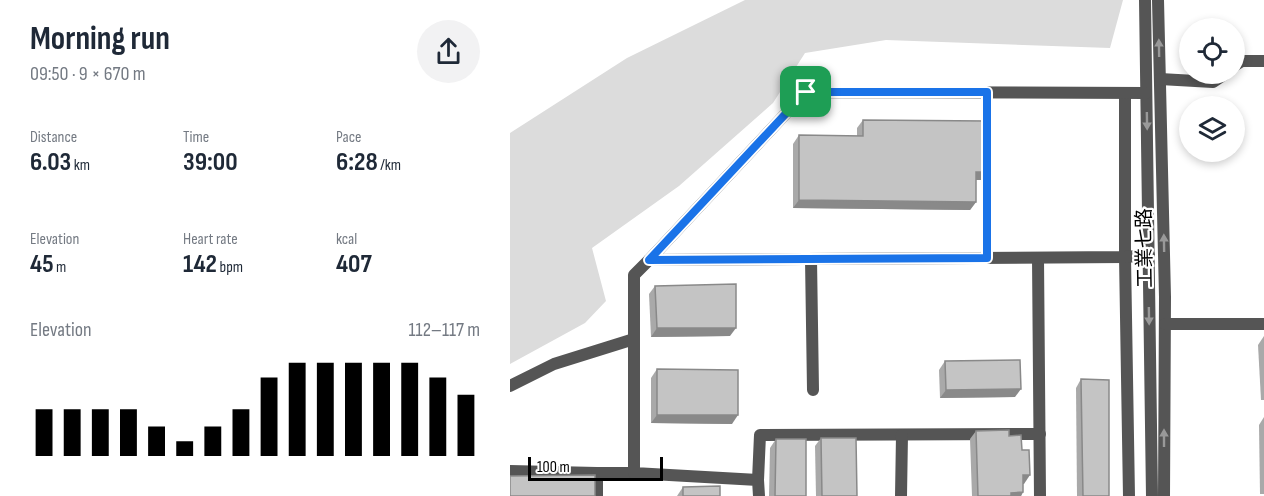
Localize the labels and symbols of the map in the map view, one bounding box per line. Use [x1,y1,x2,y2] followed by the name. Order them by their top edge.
[1155,38,1164,57] one-way arrow
[780,66,831,117] pin
[1142,112,1152,131] one-way arrow
[1132,208,1158,288] street label: 工業七路
[1159,233,1169,252] one-way arrow
[1145,307,1154,326] one-way arrow
[1159,428,1169,447] one-way arrow
[528,454,663,482] scale bar

